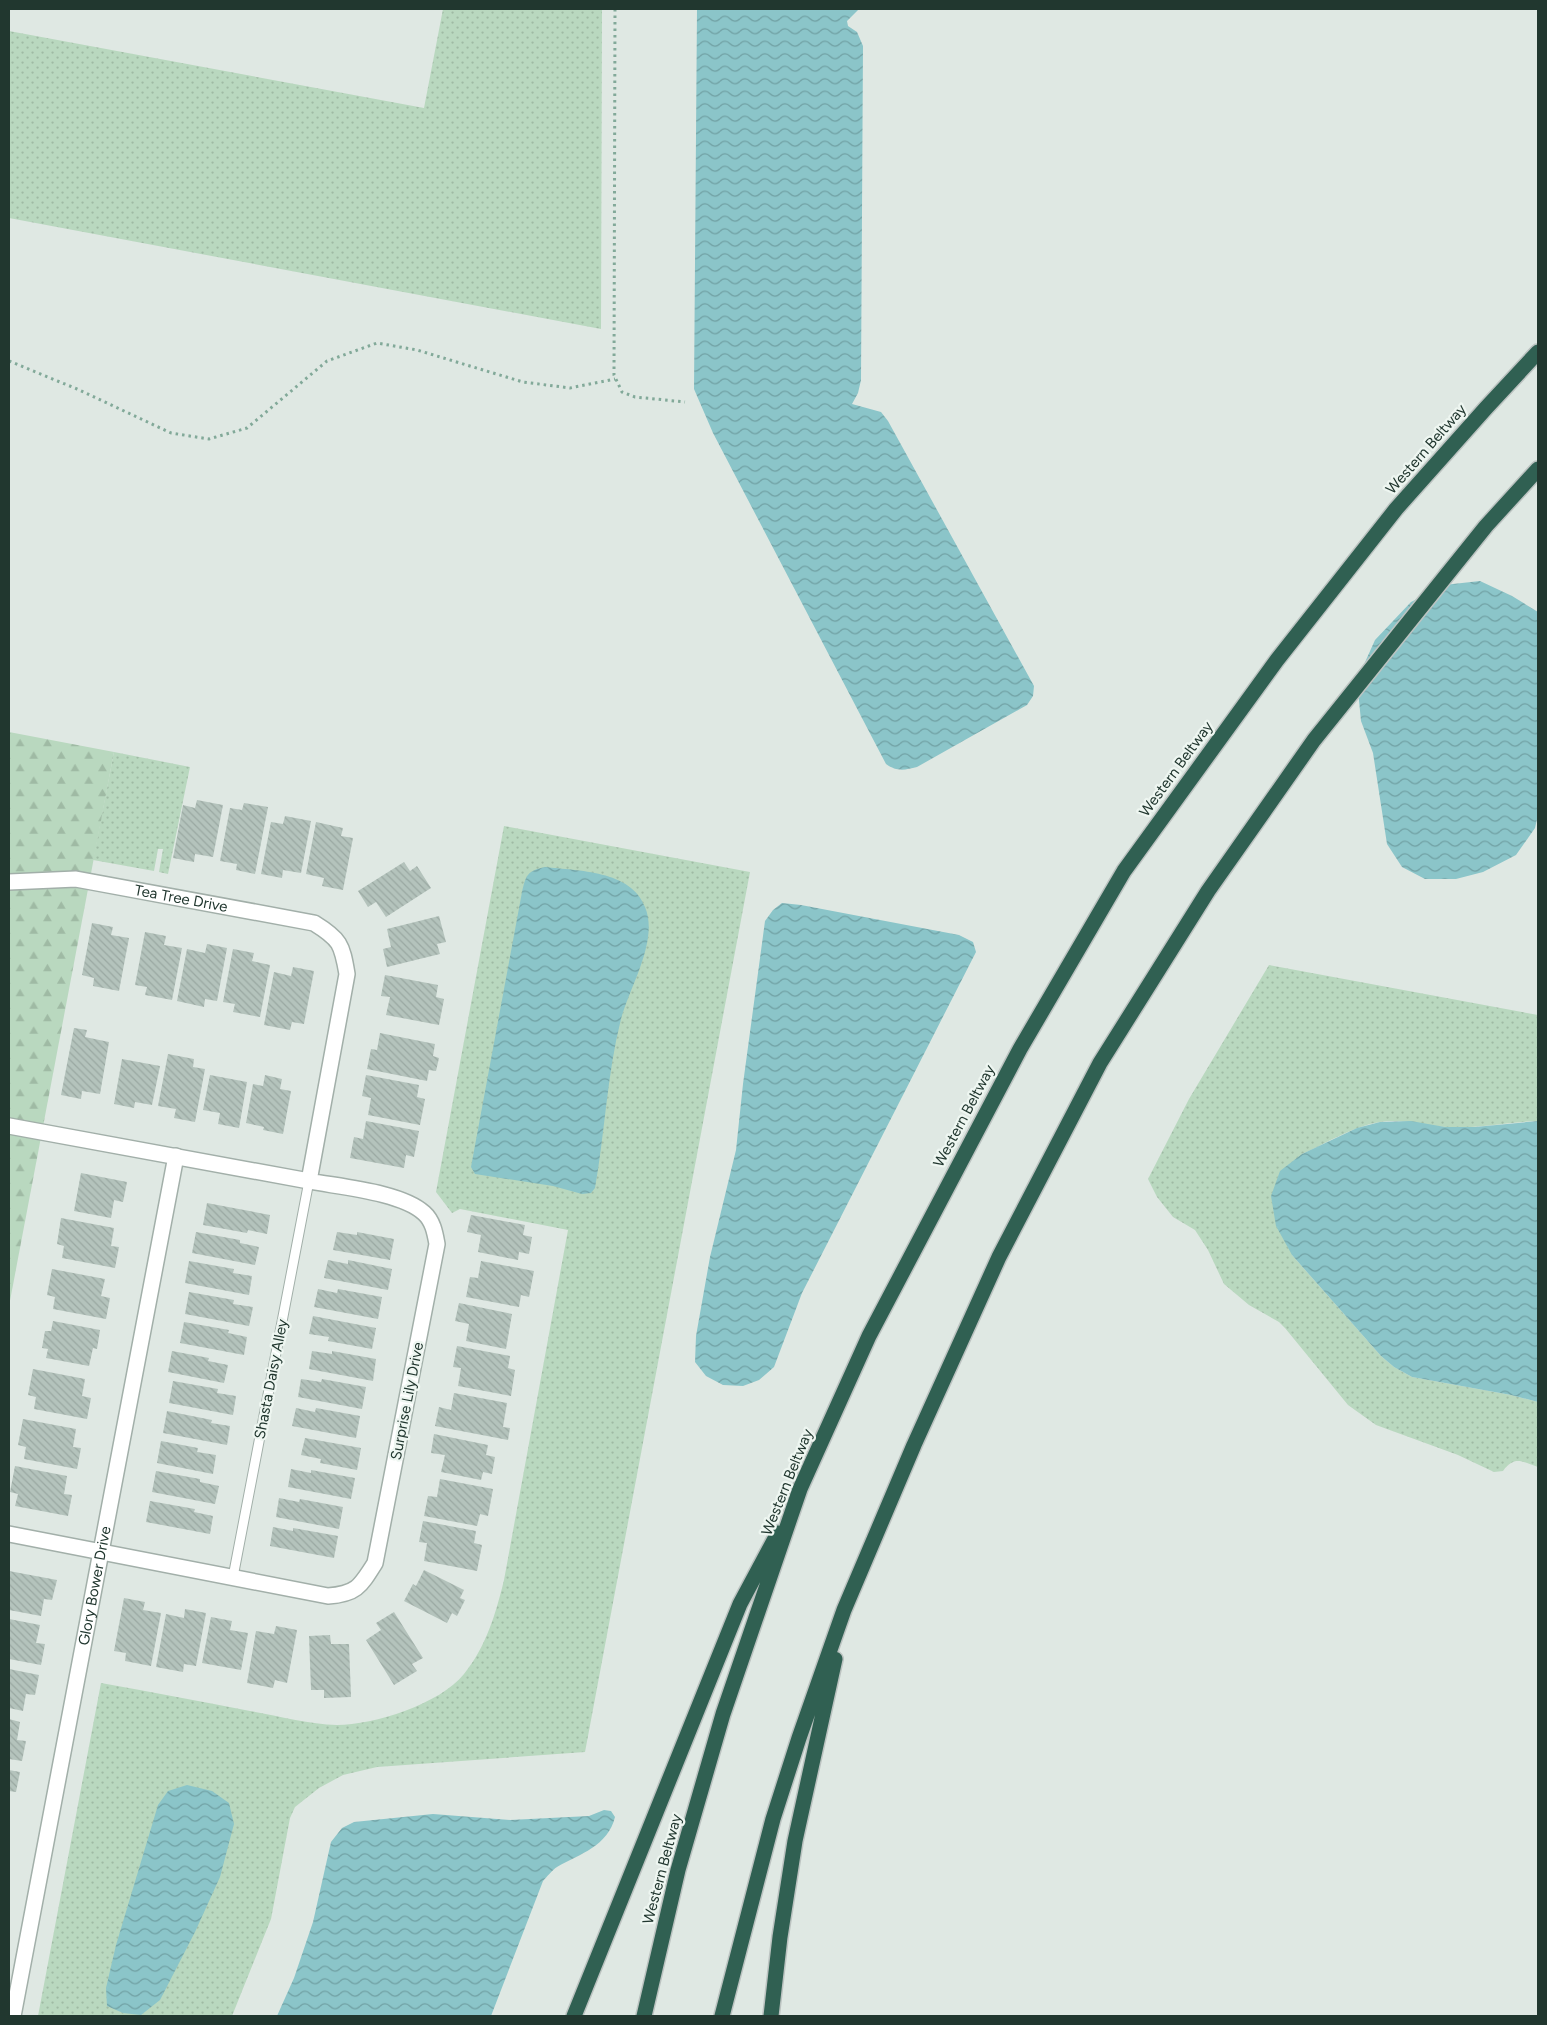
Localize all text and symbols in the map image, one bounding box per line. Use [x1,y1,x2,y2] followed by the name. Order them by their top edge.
[1382,400,1470,498] street label: Western Beltway
[1135,718,1217,820] street label: Western Beltway
[133,881,229,916] street label: Tea Tree Drive
[929,1062,999,1170] street label: Western Beltway
[251,1317,291,1441] street label: Shasta Daisy Alley
[387,1340,427,1462] street label: Surprise Lily Drive
[757,1426,817,1538] street label: Western Beltway
[74,1524,115,1647] street label: Glory Bower Drive
[639,1812,685,1926] street label: Western Beltway

